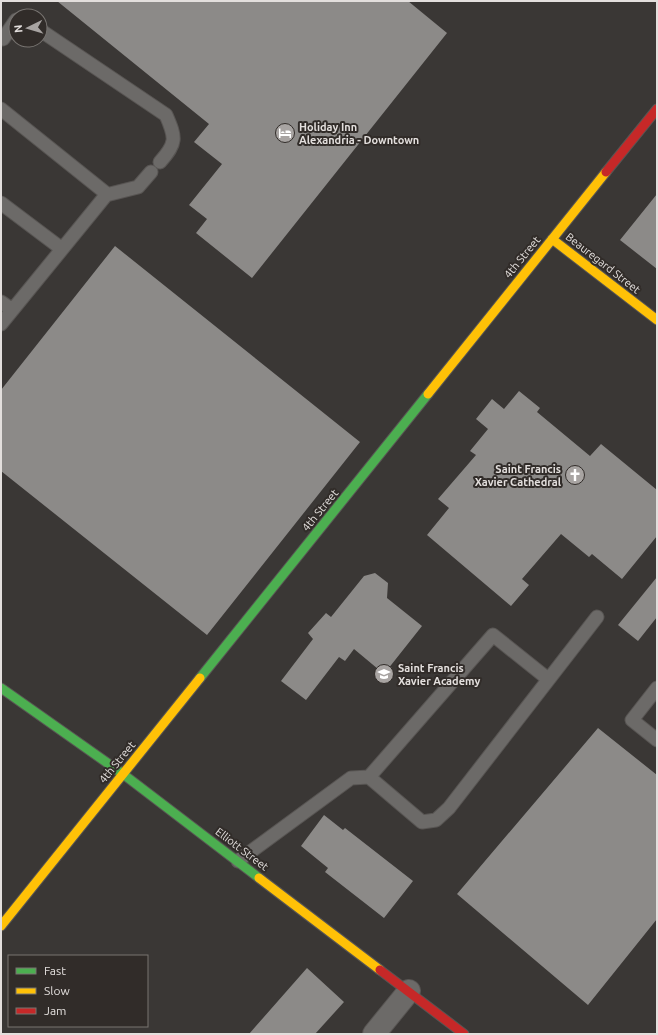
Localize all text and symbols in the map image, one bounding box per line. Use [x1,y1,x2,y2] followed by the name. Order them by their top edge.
[8,8,48,48] north arrow
[12,24,24,33] text: N
[299,121,419,146] place label: Holiday Inn Alexandria - Downtown
[274,122,296,144] hotel icon: Holiday Inn Alexandria - Downtown
[563,230,643,296] street label: Beauregard Street
[502,233,543,280] street label: 4th Street
[475,463,562,488] place label: Saint Francis Xavier Cathedral
[564,464,586,486] church icon: Saint Francis Xavier Cathedral
[300,486,341,533] street label: 4th Street
[398,662,480,687] place label: Saint Francis Xavier Academy
[373,663,395,685] school or university icon: Saint Francis Xavier Academy
[97,738,138,785] street label: 4th Street
[213,825,271,873] street label: Elliott Street
[8,955,148,1027] legend
[44,964,66,977] text: Fast
[44,984,70,997] text: Slow
[44,1004,66,1017] text: Jam

